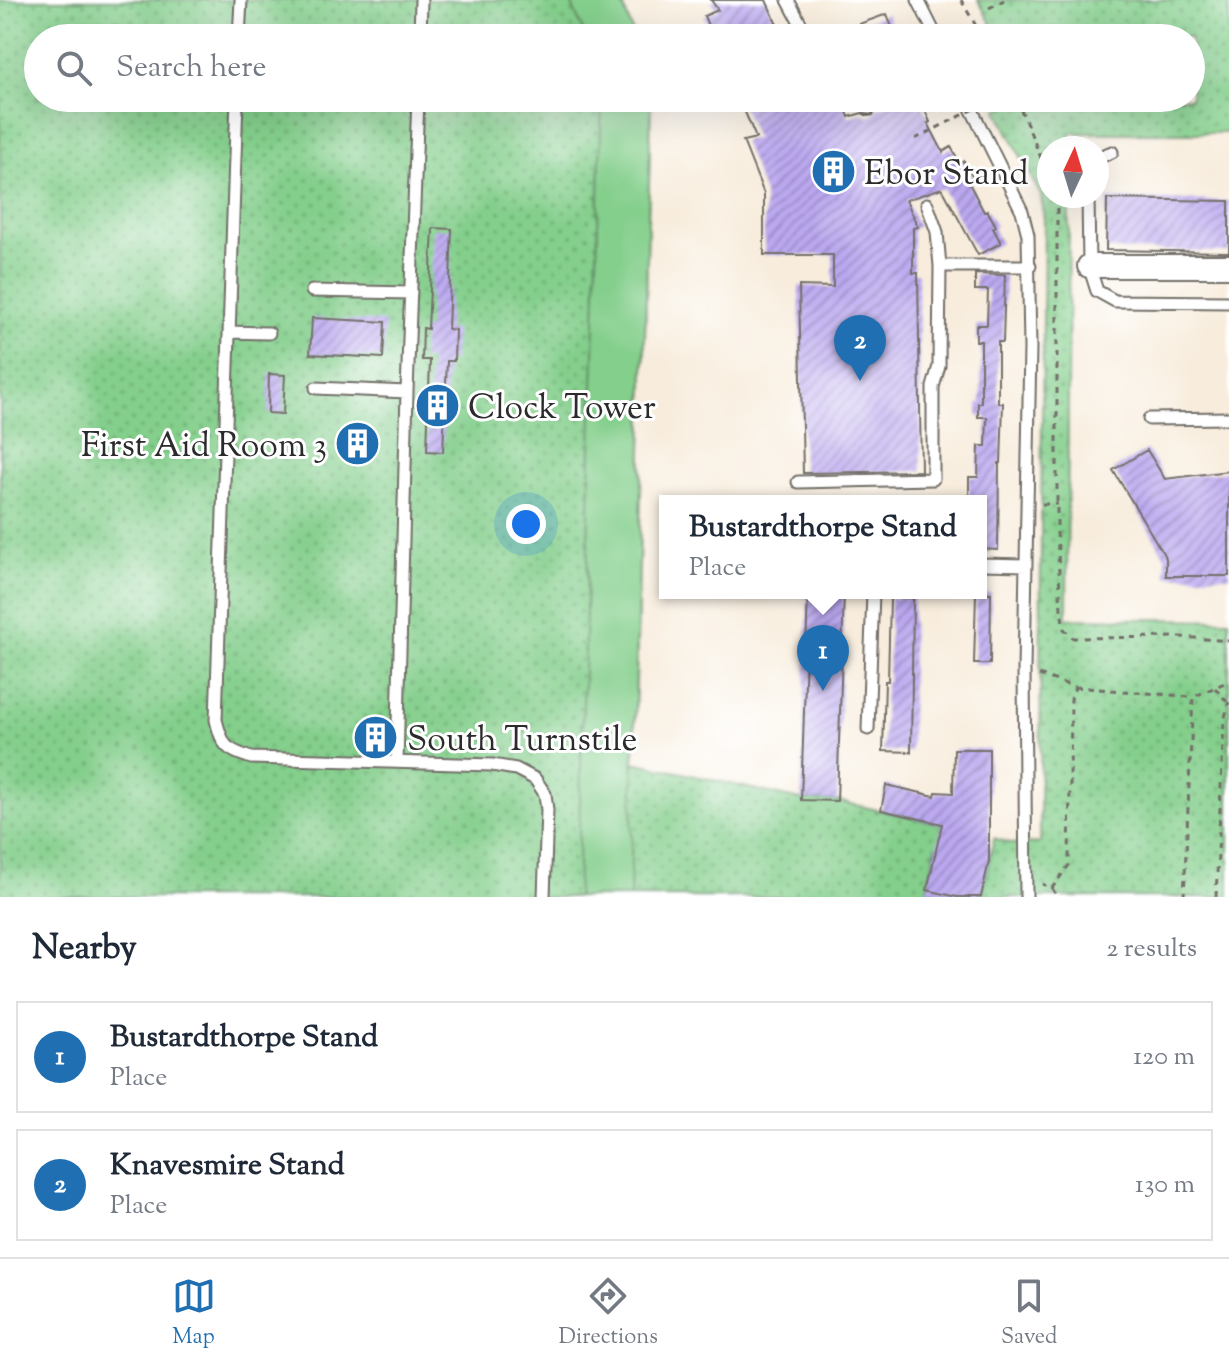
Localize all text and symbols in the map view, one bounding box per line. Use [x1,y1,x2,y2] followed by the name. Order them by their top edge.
[24,24,1205,112] search box
[52,46,96,90] icon: search
[116,47,266,90] text: Search here
[1037,136,1109,208] north arrow
[809,148,857,196] building icon: Ebor Stand
[864,151,1029,200] place label: Ebor Stand
[834,315,886,381] pin: 2
[413,382,461,430] building icon: Clock Tower
[468,385,656,434] place label: Clock Tower
[334,420,382,468] building icon: First Aid Room 3
[81,423,327,472] place label: First Aid Room 3
[659,495,987,599] popup
[506,504,546,544] your location
[689,507,957,550] text: Bustardthorpe Stand
[689,550,746,587] text: Place
[797,625,849,691] pin: 1
[352,714,400,762] building icon: South Turnstile
[407,717,637,766] place label: South Turnstile
[32,925,137,974] text: Nearby
[1106,931,1197,968] text: 2 results
[110,1017,378,1060] text: Bustardthorpe Stand
[56,1039,64,1076] text: 1
[1133,1039,1195,1076] text: 120 m
[110,1060,167,1097] text: Place
[110,1145,345,1188] text: Knavesmire Stand
[54,1167,66,1204] text: 2
[1135,1167,1195,1204] text: 130 m
[110,1188,167,1225] text: Place
[172,1274,216,1354] tab: Map
[559,1274,658,1354] tab: Directions
[1001,1274,1057,1354] tab: Saved

